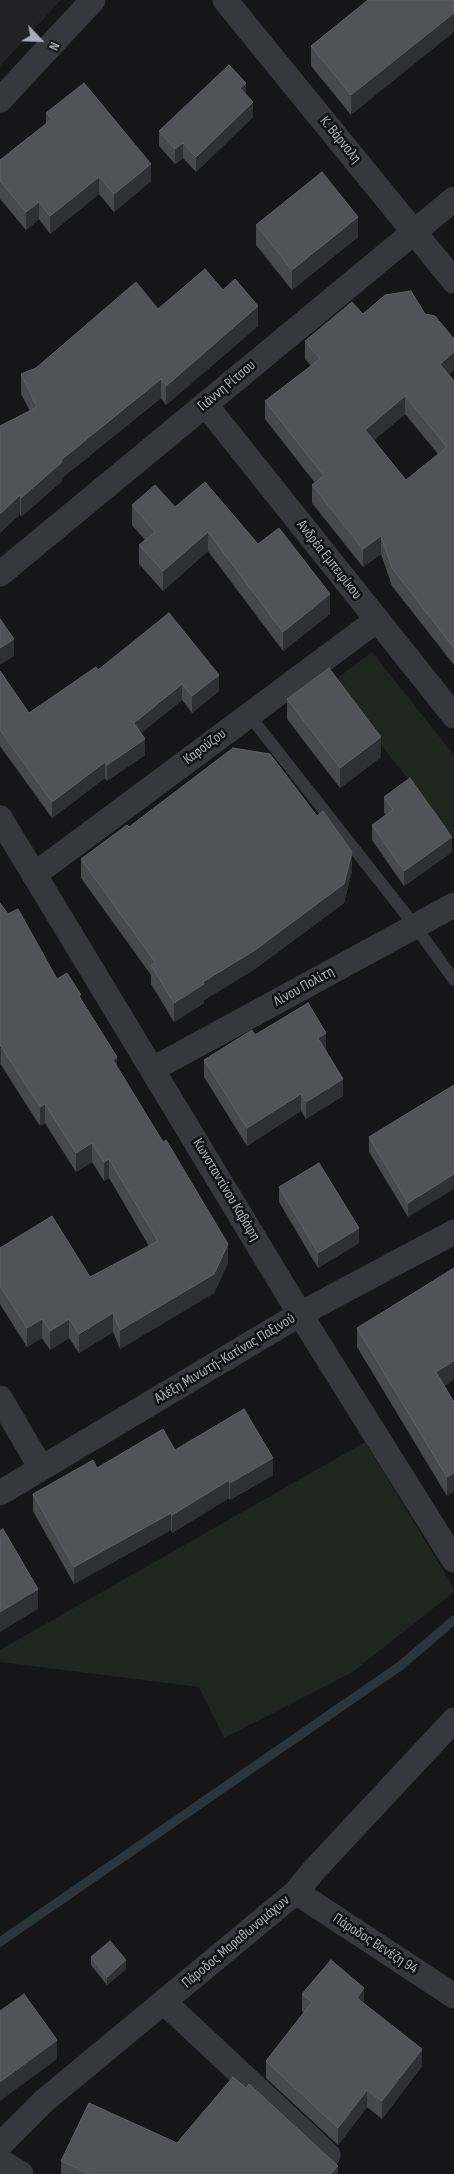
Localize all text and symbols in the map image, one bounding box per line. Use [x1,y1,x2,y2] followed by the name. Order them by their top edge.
[15,15,65,65] north arrow
[45,39,63,53] text: N
[315,113,365,167] street label: Κ. Βάρναλη
[194,357,260,415] street label: Γιάννη Ρίτσου
[292,517,366,603] street label: Ανδρέα Εμπειρίκου
[180,725,230,769] street label: Καρούζου
[271,963,337,1011] street label: Λίνου Πολίτη
[188,1136,264,1244] street label: Κωνσταντίνου Καβάφη
[151,1310,299,1408] street label: Αλέξη Μινωτή-Κατίνας Παξινού
[178,1892,294,1992] street label: Πάροδος Μαραθωνομάχων
[329,1910,421,1978] street label: Πάροδος Βενέζη 94

